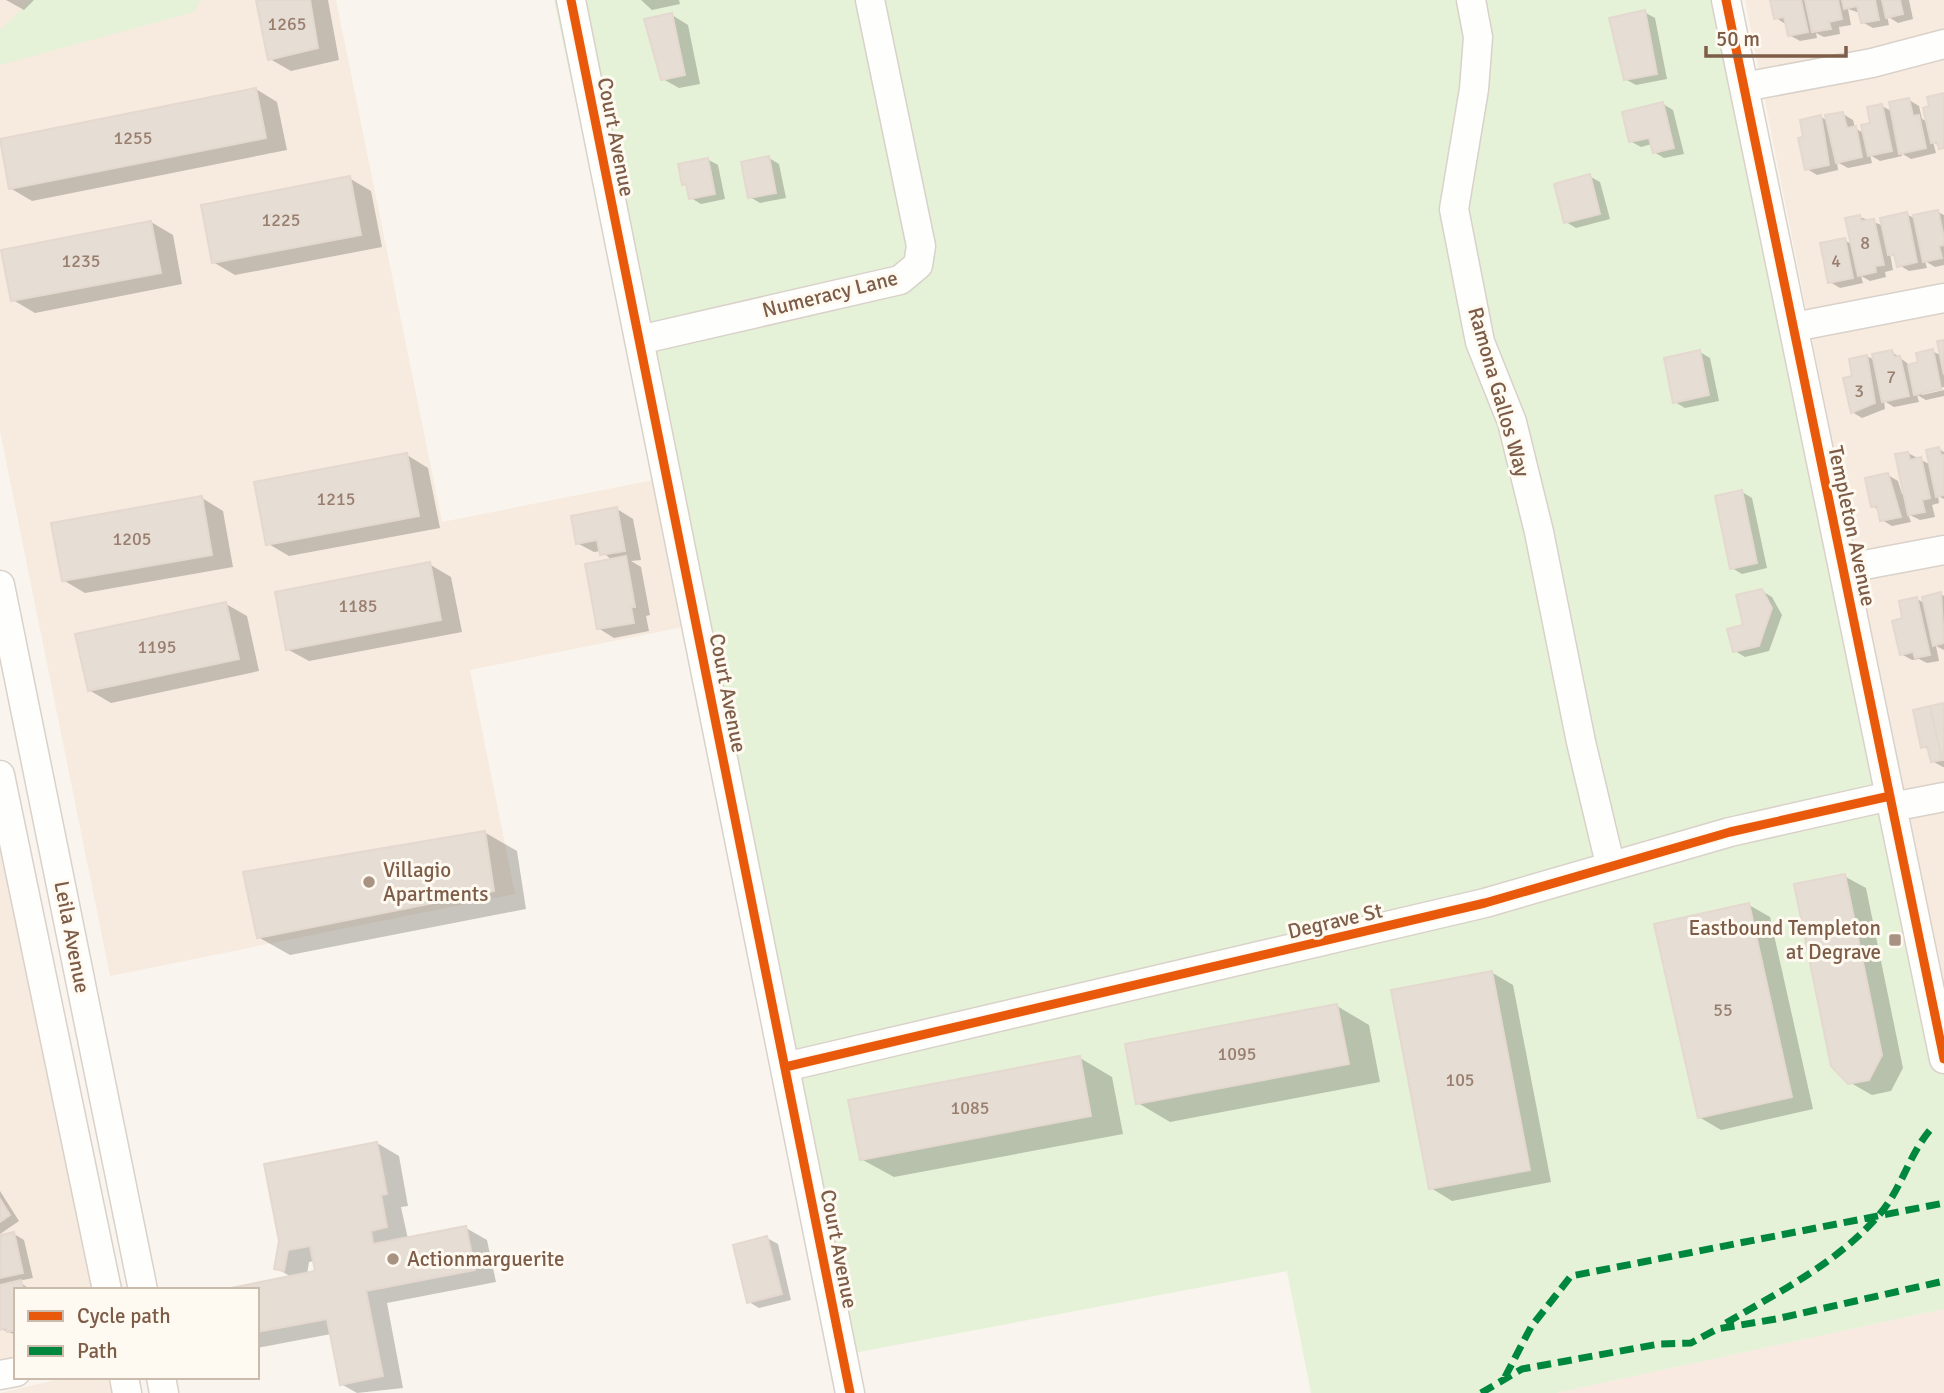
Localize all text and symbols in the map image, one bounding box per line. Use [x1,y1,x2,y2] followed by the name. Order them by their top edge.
[268,13,306,35] house number: 1265
[1706,14,1846,58] scale bar
[1716,26,1760,52] text: 50 m
[592,75,640,199] street label: Court Avenue
[114,127,152,149] house number: 1255
[262,209,300,231] house number: 1225
[1860,232,1870,254] house number: 8
[62,250,100,272] house number: 1235
[1831,250,1841,272] house number: 4
[759,265,901,323] street label: Numeracy Lane
[1462,304,1536,480] street label: Ramona Gallos Way
[1886,366,1896,388] house number: 7
[1854,380,1864,402] house number: 3
[1822,443,1882,609] street label: Templeton Avenue
[317,488,355,510] house number: 1215
[113,528,151,550] house number: 1205
[339,595,377,617] house number: 1185
[704,631,752,755] street label: Court Avenue
[138,636,176,658] house number: 1195
[383,857,488,907] place label: Villagio Apartments
[361,874,377,890] marker: Villagio Apartments
[48,879,96,995] street label: Leila Avenue
[1285,897,1385,945] street label: Degrave St
[1688,915,1881,965] place label: Eastbound Templeton at Degrave
[1887,932,1903,948] marker: Eastbound Templeton at Degrave
[1713,999,1733,1021] house number: 55
[1218,1043,1256,1065] house number: 1095
[1445,1069,1475,1091] house number: 105
[951,1097,989,1119] house number: 1085
[815,1187,863,1311] street label: Court Avenue
[407,1246,564,1272] place label: Actionmarguerite
[385,1251,401,1267] marker: Actionmarguerite
[14,1288,259,1379] legend
[77,1303,171,1329] text: Cycle path
[77,1338,118,1364] text: Path

